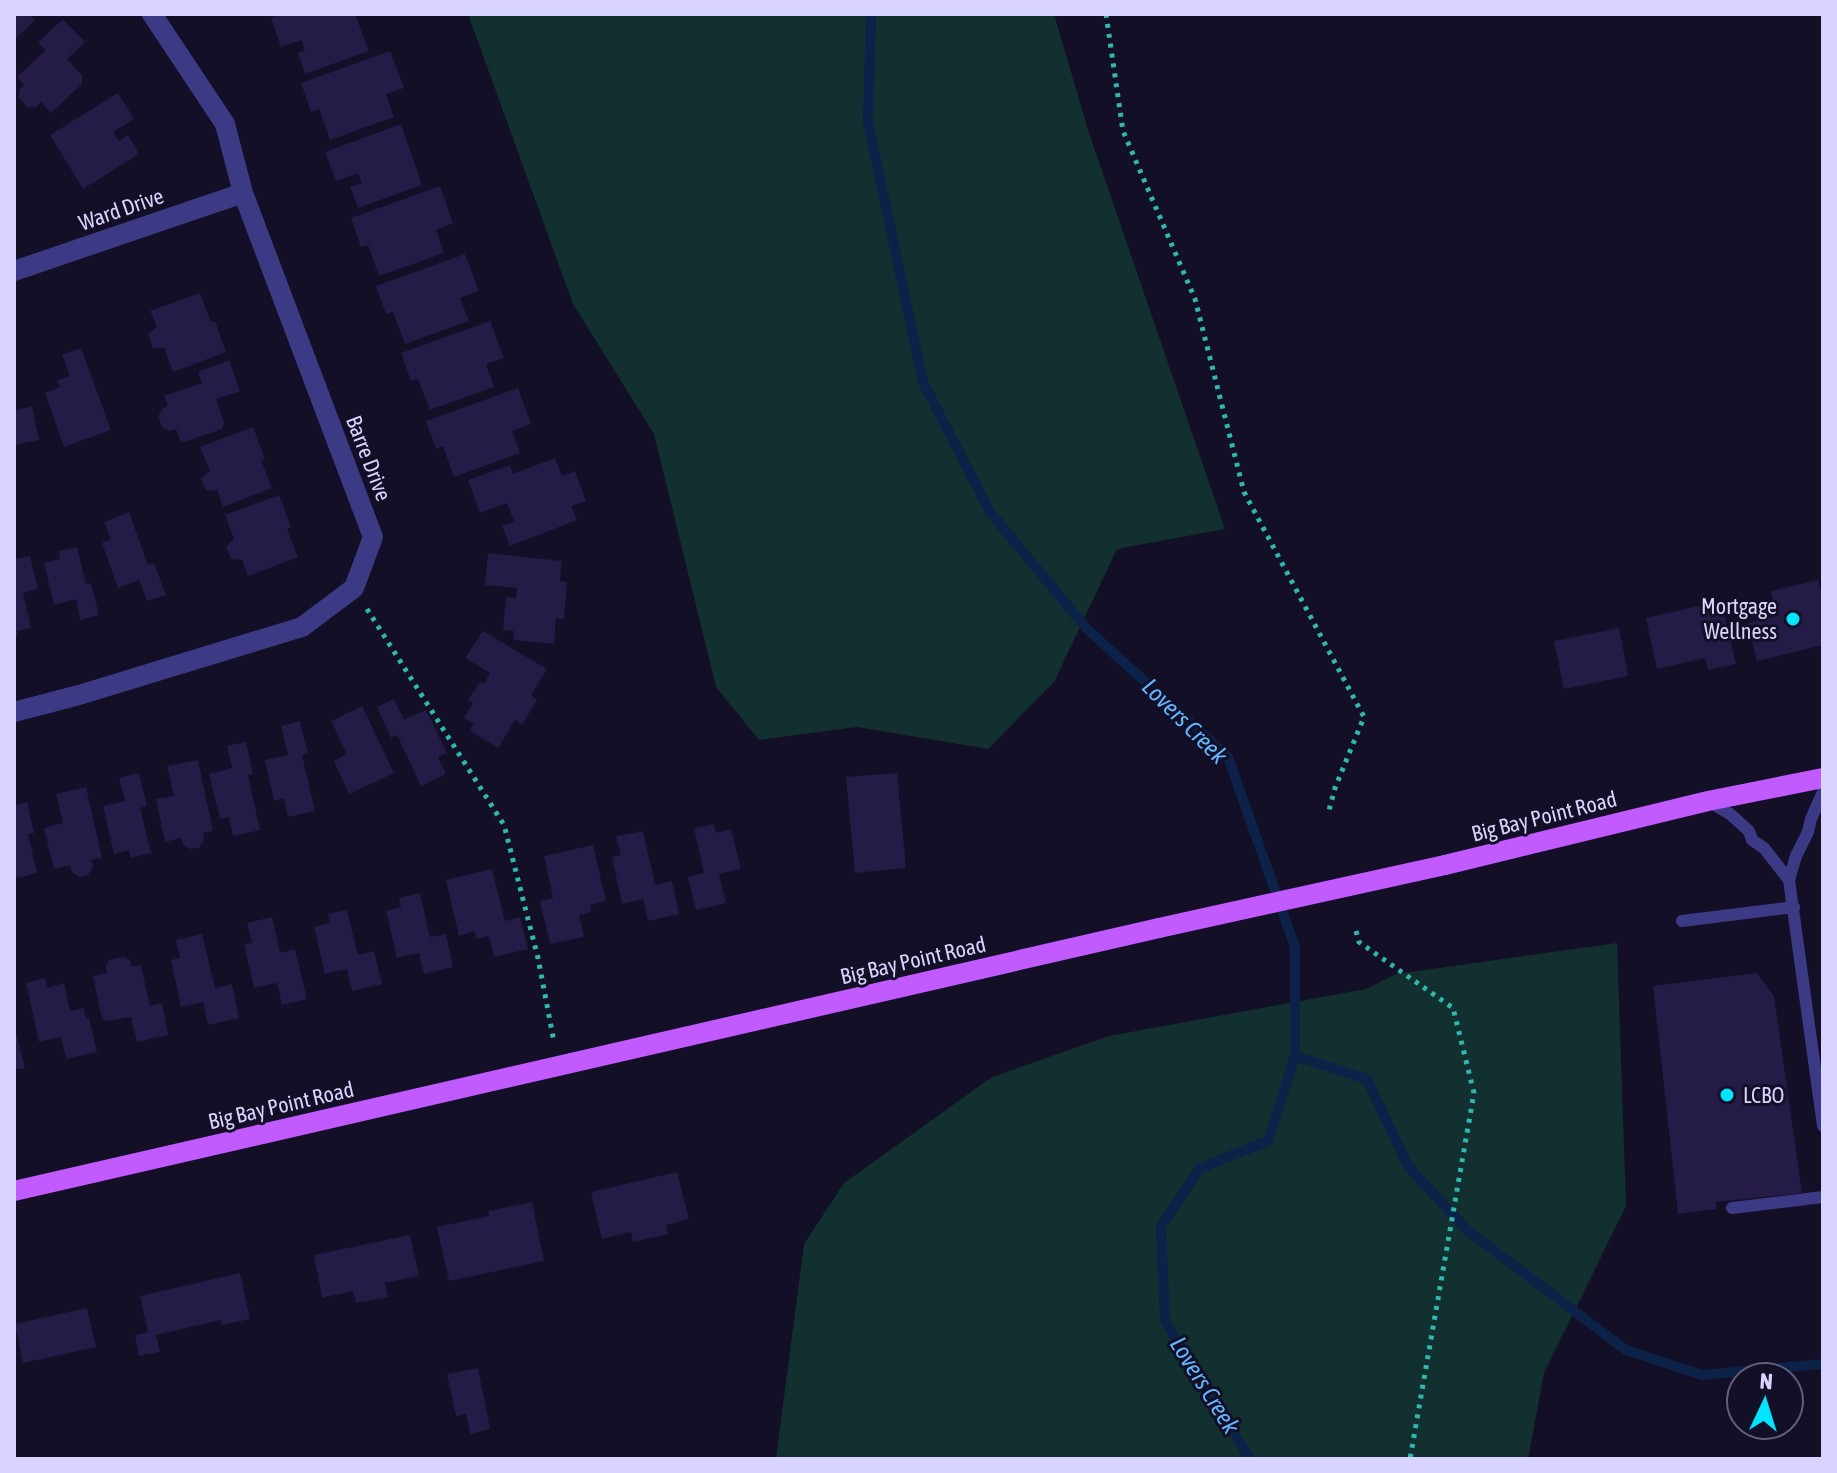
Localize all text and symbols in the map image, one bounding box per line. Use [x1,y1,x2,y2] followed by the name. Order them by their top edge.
[75,182,167,236] street label: Ward Drive
[341,412,397,504] street label: Barre Drive
[1701,593,1777,644] place label: Mortgage Wellness
[1784,610,1802,628] marker: Mortgage Wellness
[1137,673,1233,769] water label: Lovers Creek
[1469,785,1619,847] street label: Big Bay Point Road
[838,931,988,989] street label: Big Bay Point Road
[206,1076,356,1134] street label: Big Bay Point Road
[1743,1082,1784,1108] place label: LCBO
[1718,1086,1736,1104] marker: LCBO
[1165,1332,1245,1439] water label: Lovers Creek
[1725,1361,1805,1441] north arrow
[1759,1368,1774,1394] text: N

